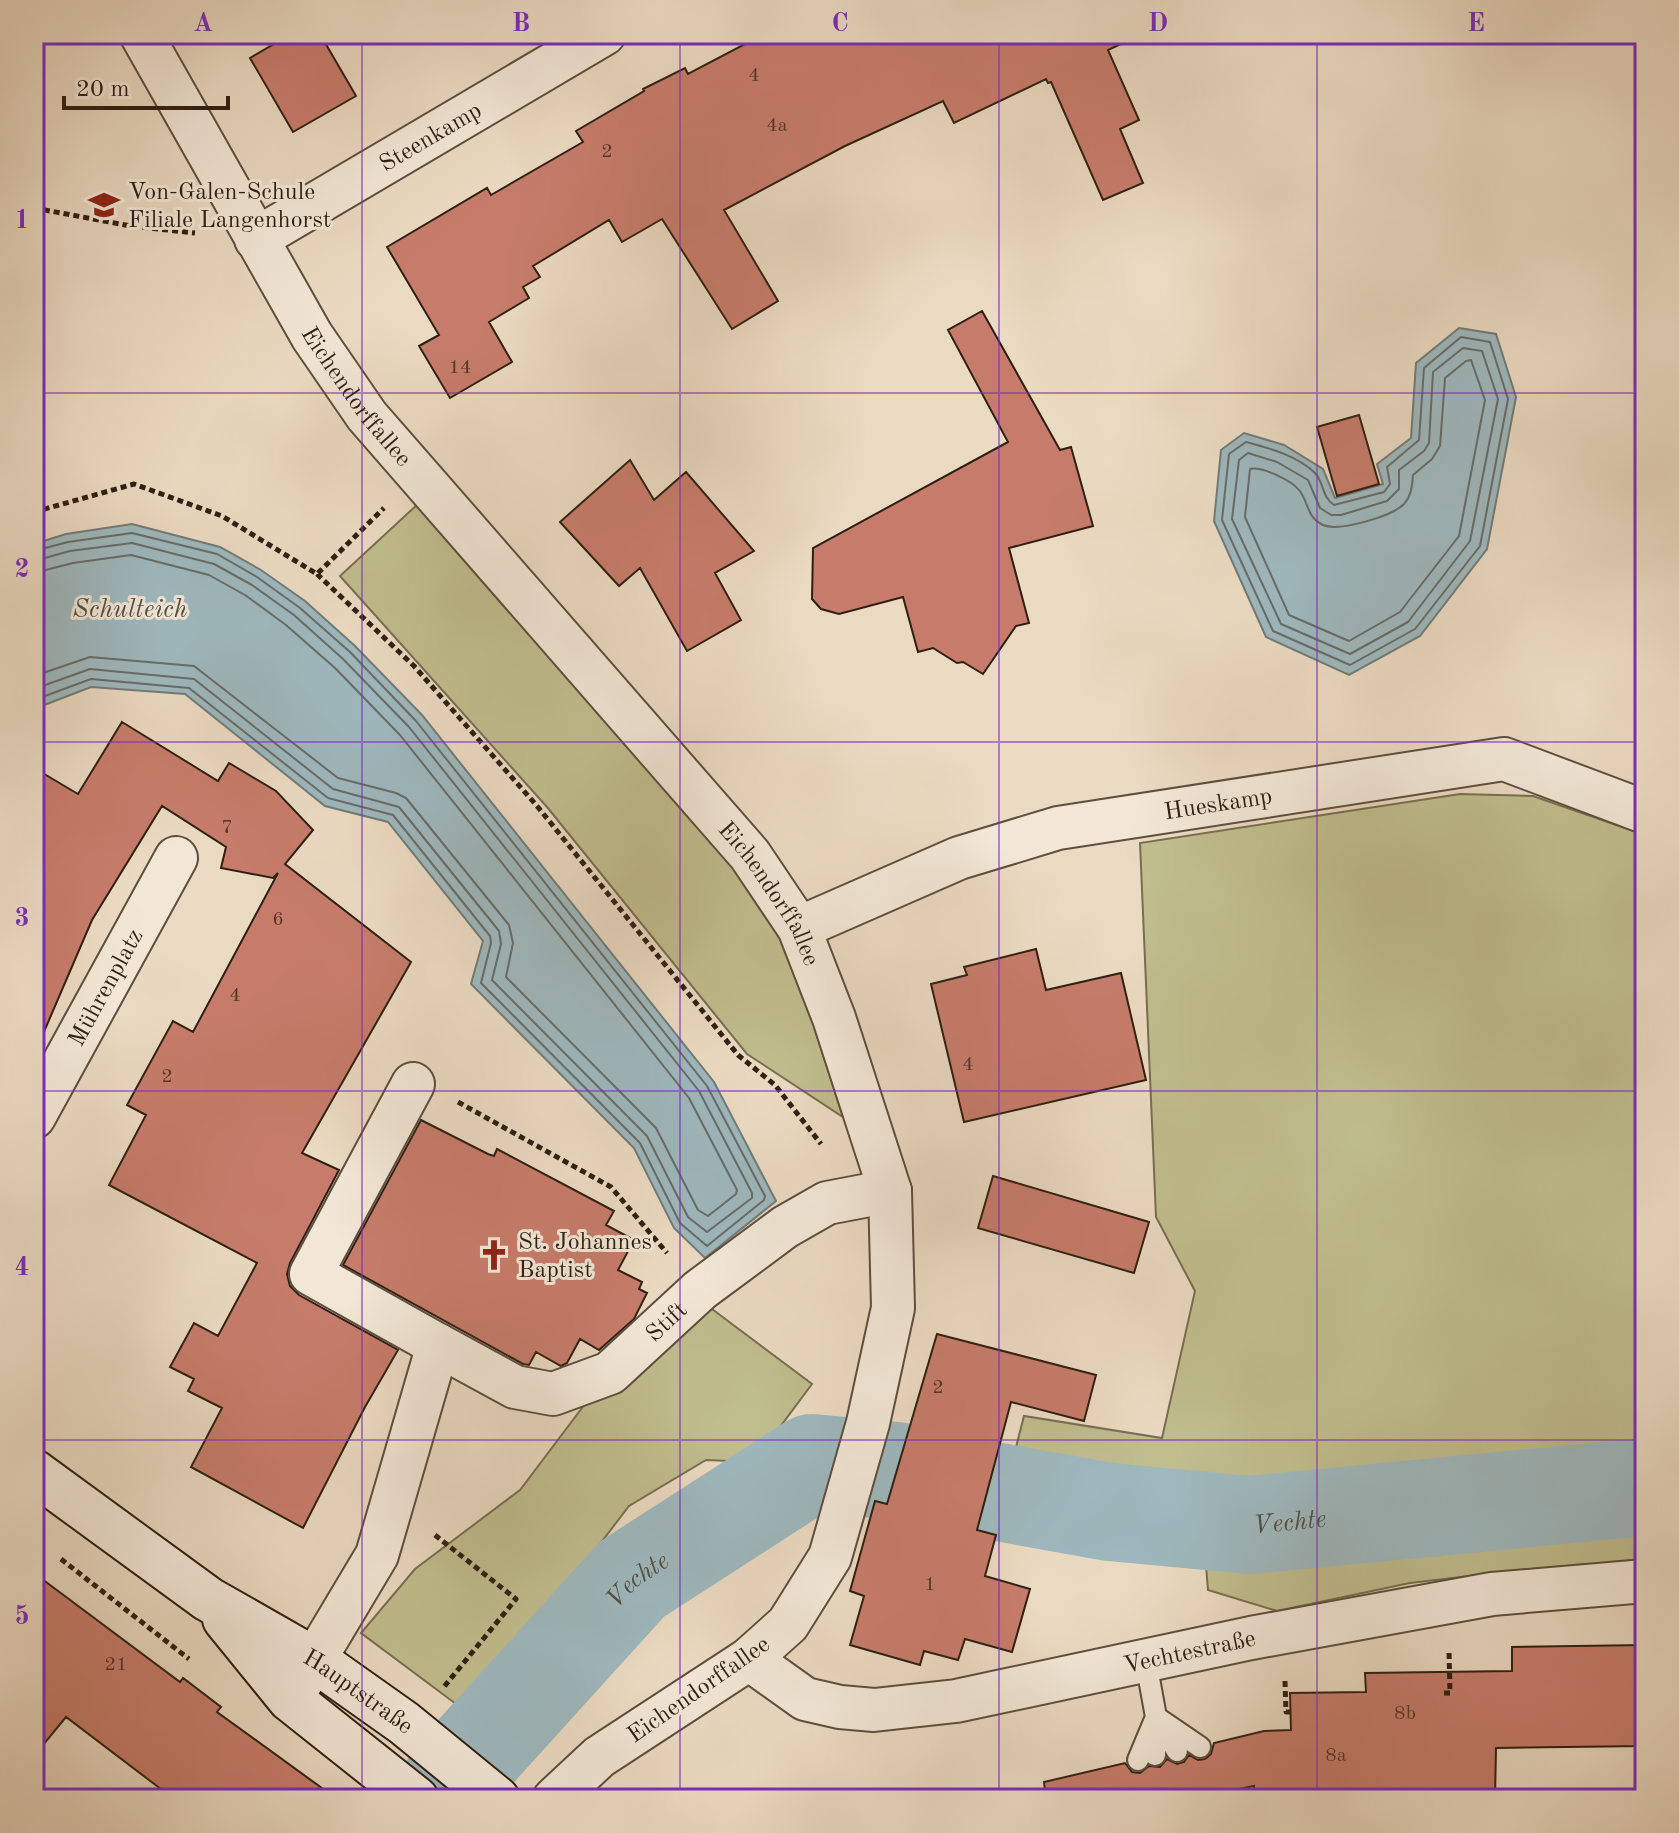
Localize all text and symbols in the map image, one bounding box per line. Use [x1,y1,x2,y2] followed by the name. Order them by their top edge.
[193,11,213,37] text: A
[512,11,530,37] text: B
[831,11,849,37] text: C
[1148,11,1168,37] text: D
[1467,11,1485,37] text: E
[64,60,228,110] scale bar
[748,66,760,86] house number: 4
[76,78,130,102] text: 20 m
[376,99,486,178] street label: Steenkamp
[766,116,788,136] house number: 4a
[601,142,613,162] house number: 2
[128,181,331,233] place label: Von-Galen-Schule Filiale Langenhorst
[87,188,121,222] school or university icon: Von-Galen-Schule Filiale Langenhorst
[14,208,30,234] text: 1
[295,323,415,472] street label: Eichendorffallee
[448,358,472,378] house number: 14
[14,557,30,583] text: 2
[73,597,187,623] water label: Schulteich
[1163,785,1274,825] street label: Hueskamp
[221,818,233,838] house number: 7
[713,818,823,970] street label: Eichendorffallee
[14,906,30,932] text: 3
[272,910,284,930] house number: 6
[65,926,149,1051] street label: Mührenplatz
[229,986,241,1006] house number: 4
[962,1055,974,1075] house number: 4
[161,1067,173,1087] house number: 2
[518,1231,652,1283] place label: St. Johannes Baptist
[477,1238,511,1272] church icon: St. Johannes Baptist
[14,1255,30,1281] text: 4
[642,1298,692,1347] street label: Stift
[932,1378,944,1398] house number: 2
[1252,1507,1328,1540] water label: Vechte
[602,1548,674,1614] water label: Vechte
[924,1575,936,1595] house number: 1
[14,1604,30,1630] text: 5
[1122,1627,1258,1679] street label: Vechtestraße
[624,1633,775,1749] street label: Eichendorffallee
[299,1646,417,1739] street label: Hauptstraße
[104,1655,128,1675] house number: 21
[1394,1704,1416,1724] house number: 8b
[1325,1746,1347,1766] house number: 8a

